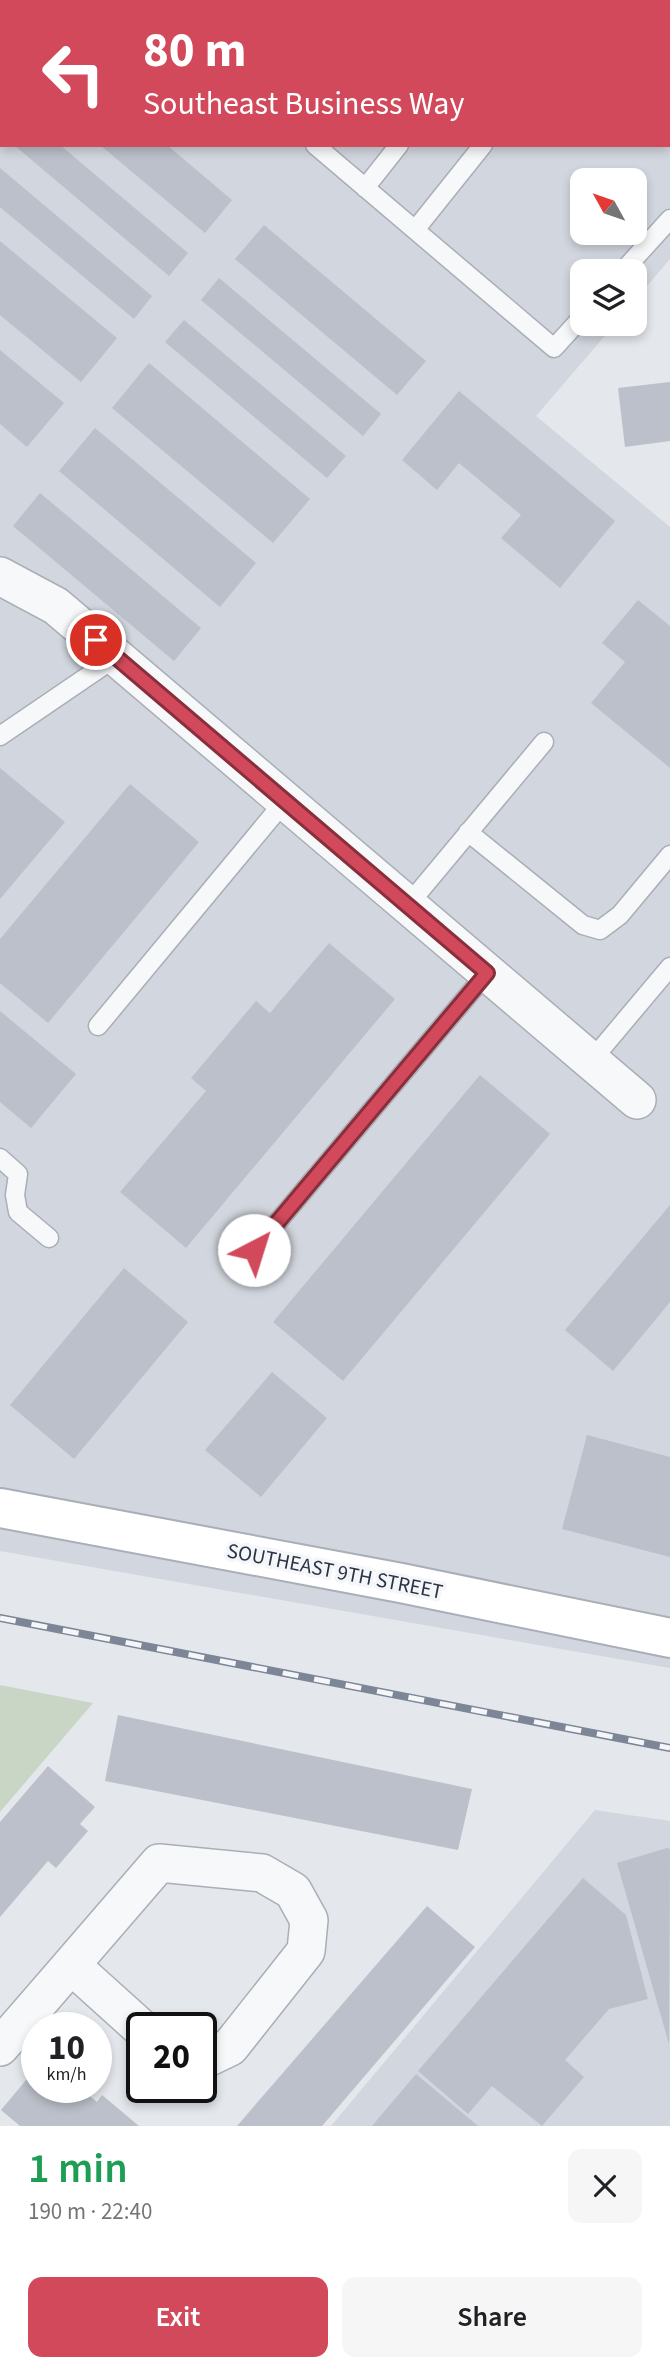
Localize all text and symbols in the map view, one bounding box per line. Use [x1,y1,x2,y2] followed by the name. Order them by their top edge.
[143,16,247,86] text: 80 m
[28,28,119,119] icon: left
[143,81,464,127] text: Southeast Business Way
[570,168,648,245] north arrow
[570,168,647,336] map controls
[570,259,647,336] button: layers
[66,610,126,670] pin
[77,621,115,659] icon: arrive
[217,1213,291,1287] position arrow
[224,1535,446,1607] street label: SOUTHEAST 9TH STREET
[126,2012,217,2103] speed limit sign: 20
[48,2023,85,2073] text: 10
[47,2062,86,2087] text: km/h
[28,2139,128,2199] text: 1 min
[568,2149,642,2223] button: close
[28,2195,152,2228] text: 190 m · 22:40
[28,2277,328,2357] button: Exit
[342,2277,642,2357] button: Share

